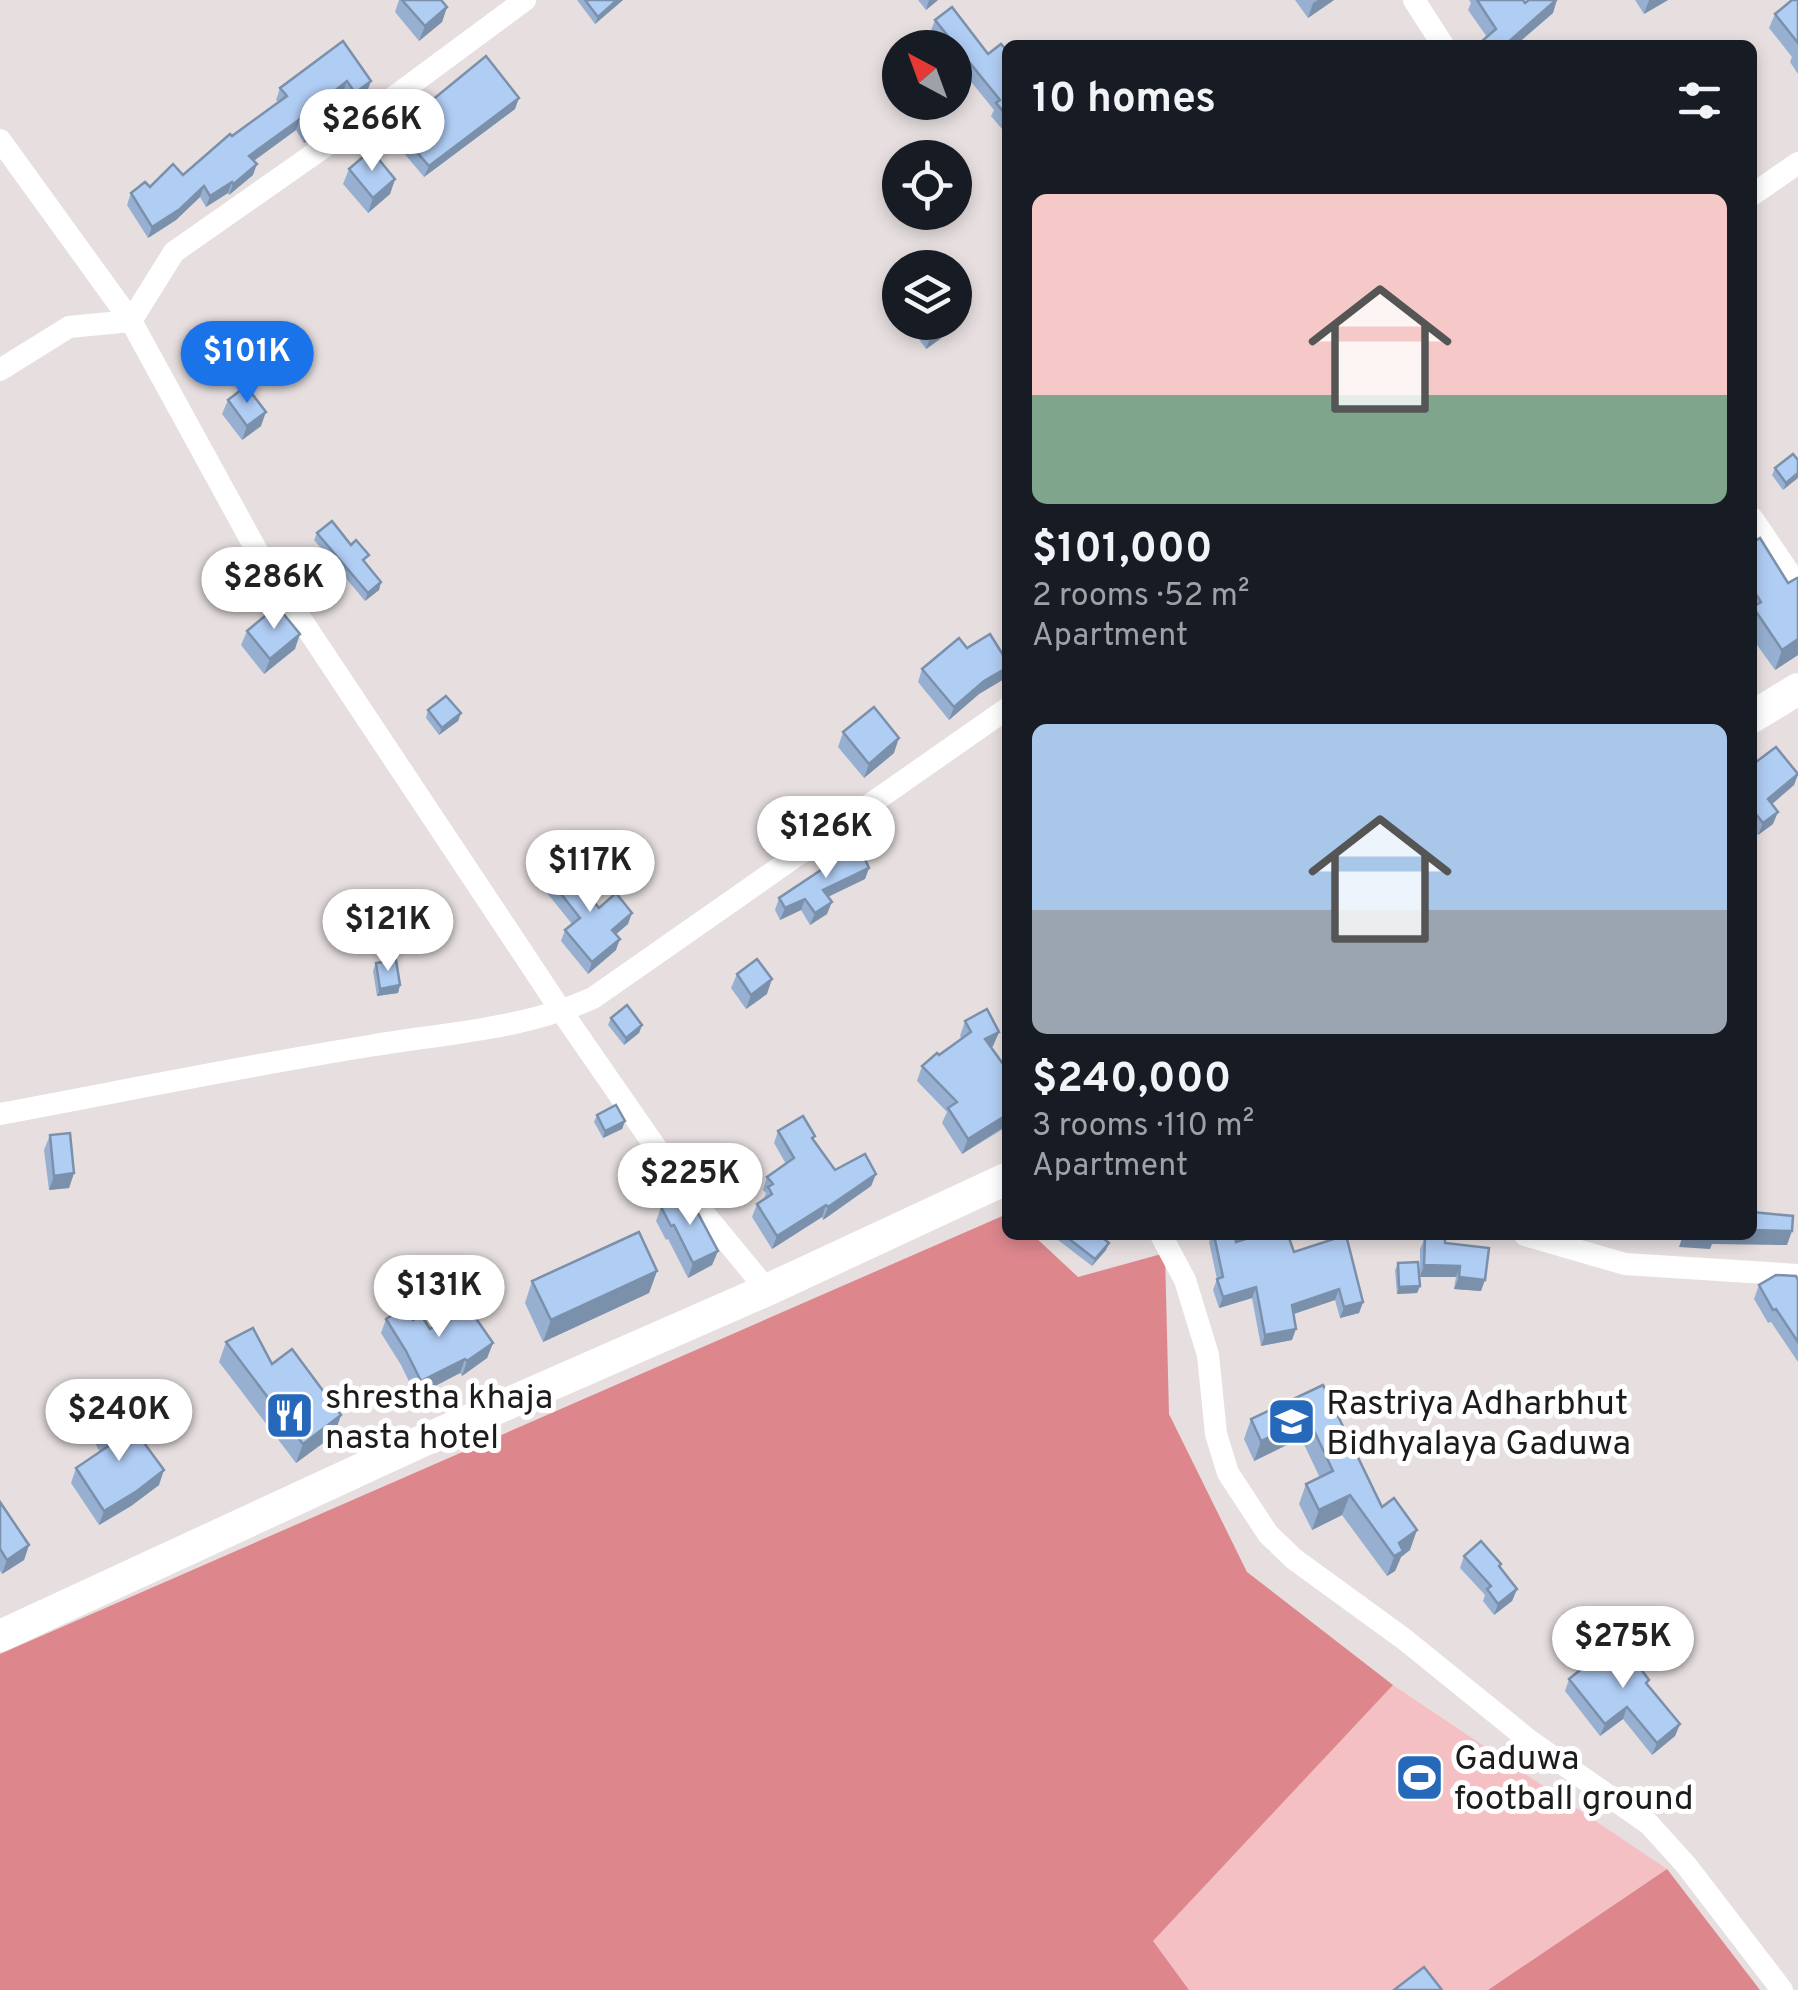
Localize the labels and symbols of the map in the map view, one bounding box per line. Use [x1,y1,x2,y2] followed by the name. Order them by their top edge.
[882,30,972,120] north arrow
[302,89,442,174] pin: $266K
[177,321,317,406] pin: $101K
[204,547,344,632] pin: $286K
[756,796,896,881] pin: $126K
[520,830,660,915] pin: $117K
[318,889,458,974] pin: $121K
[620,1143,760,1228] pin: $225K
[369,1255,509,1340] pin: $131K
[325,1377,553,1461] place label: shrestha khaja nasta hotel
[49,1379,189,1464] pin: $240K
[1326,1383,1631,1467] place label: Rastriya Adharbhut Bidhyalaya Gaduwa
[264,1390,316,1442] restaurant icon: shrestha khaja nasta hotel
[1265,1396,1317,1448] school or university icon: Rastriya Adharbhut Bidhyalaya Gaduwa
[1553,1606,1693,1691] pin: $275K
[1454,1738,1694,1822] place label: Gaduwa football ground
[1393,1751,1445,1803] sports icon: Gaduwa football ground

